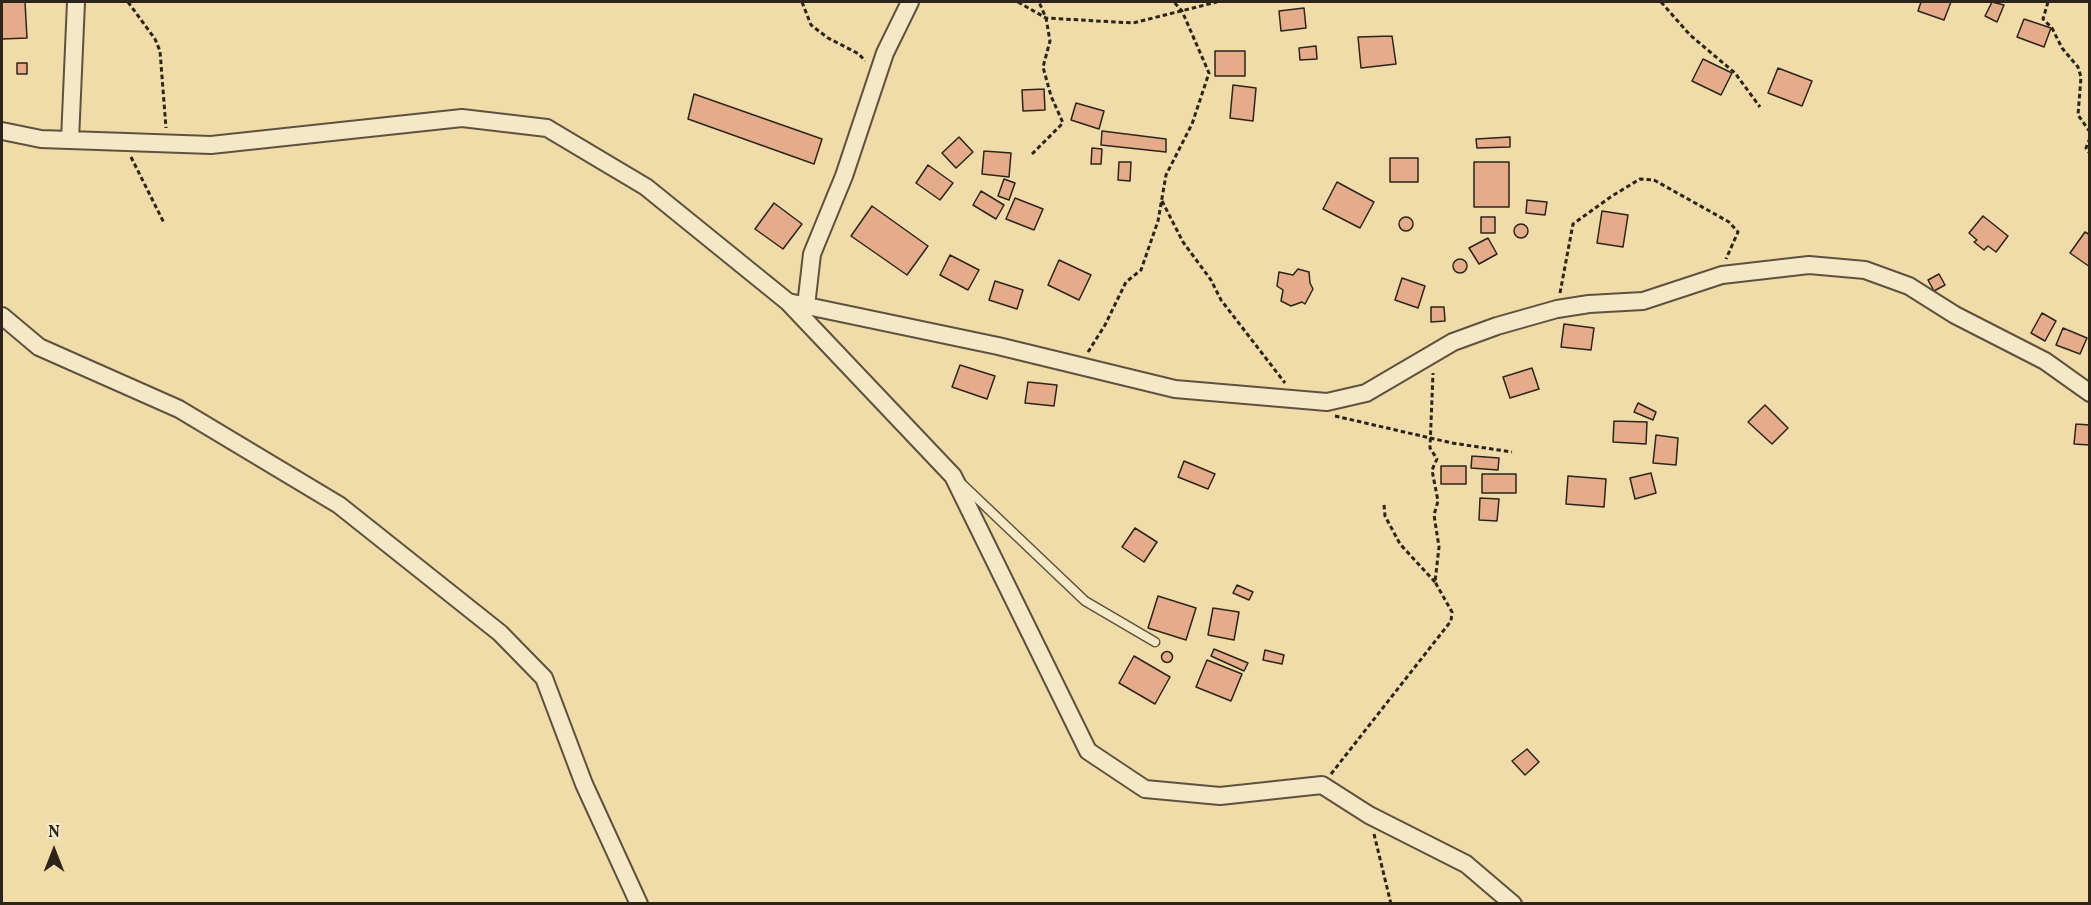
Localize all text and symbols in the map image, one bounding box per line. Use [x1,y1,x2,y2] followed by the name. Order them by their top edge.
[24,821,84,881] north arrow
[48,822,60,844] text: N

